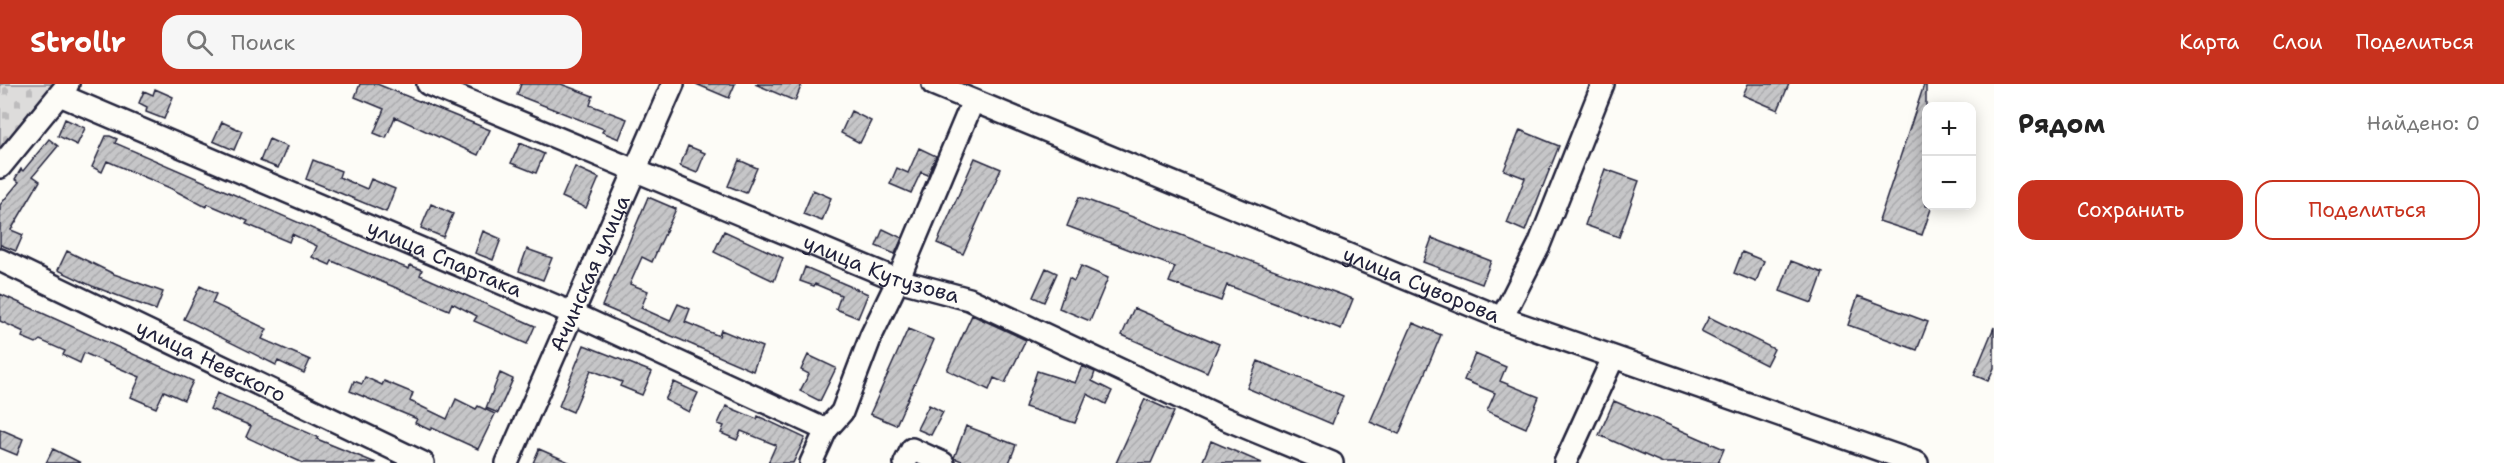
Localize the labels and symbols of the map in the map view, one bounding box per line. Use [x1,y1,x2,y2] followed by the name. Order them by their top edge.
[543,191,637,356] street label: Ачинская улица
[363,213,526,304] street label: улица Спартака
[799,228,963,310] street label: улица Кутузова
[1338,240,1504,330] street label: улица Суворова
[131,313,291,409] street label: улица Невского

